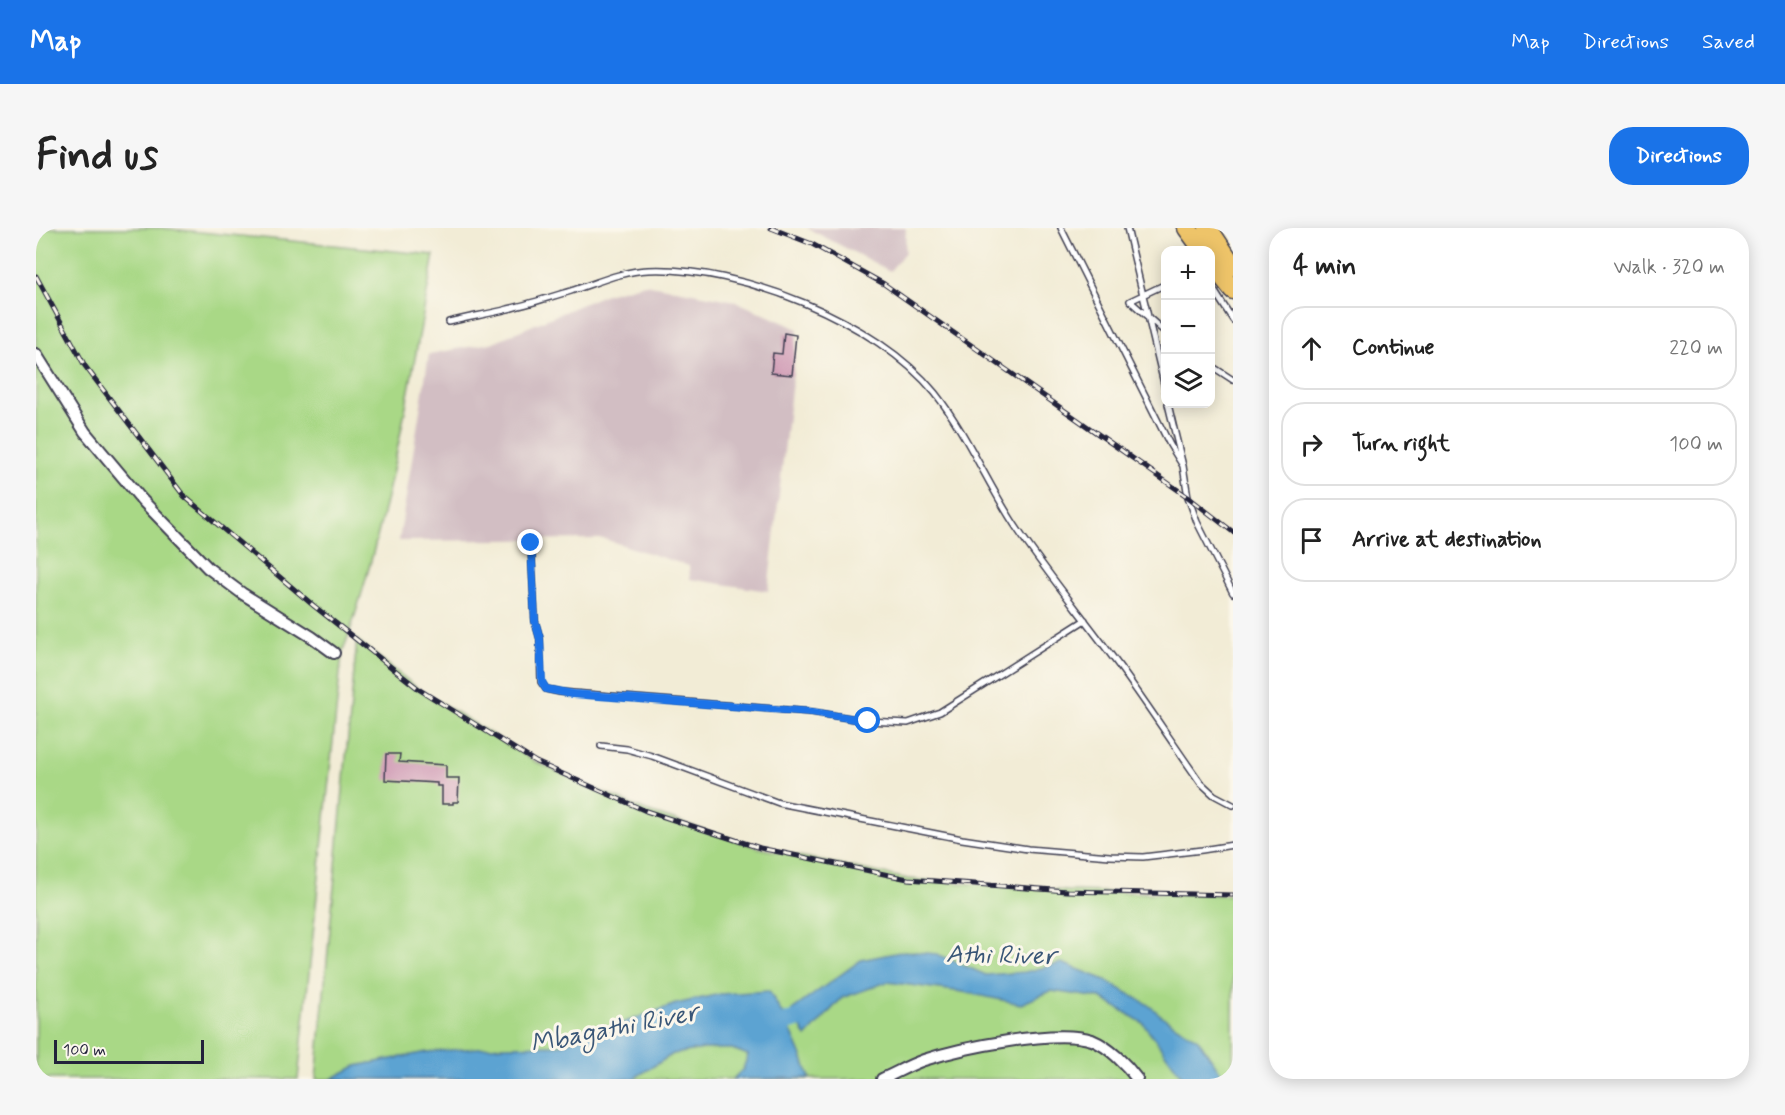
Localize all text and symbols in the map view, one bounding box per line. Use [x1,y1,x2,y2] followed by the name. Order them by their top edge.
[30,24,81,61] text: Map
[1511,28,1550,56] text: Map
[1583,28,1669,56] text: Directions
[1702,28,1755,56] text: Saved
[1609,127,1749,185] button: Directions
[36,129,158,184] text: Find us
[1161,246,1215,408] map controls
[1161,246,1215,300] button: +
[1293,250,1356,284] text: 4 min
[1613,254,1725,281] text: Walk · 320 m
[1161,300,1215,354] button: −
[1295,332,1328,365] icon: ahead
[1352,334,1434,362] text: Continue
[1669,335,1723,362] text: 220 m
[1161,354,1215,408] button: layers
[1295,428,1328,461] icon: right
[1352,430,1450,458] text: Turn right
[1669,431,1723,458] text: 100 m
[1295,524,1328,557] icon: arrive
[1352,526,1542,554] text: Arrive at destination
[517,529,543,555] route end
[854,707,880,733] route start
[946,938,1060,974] water label: Athi River
[527,995,706,1064] water label: Mbagathi River
[54,1037,204,1064] scale bar
[63,1040,106,1061] text: 100 m

